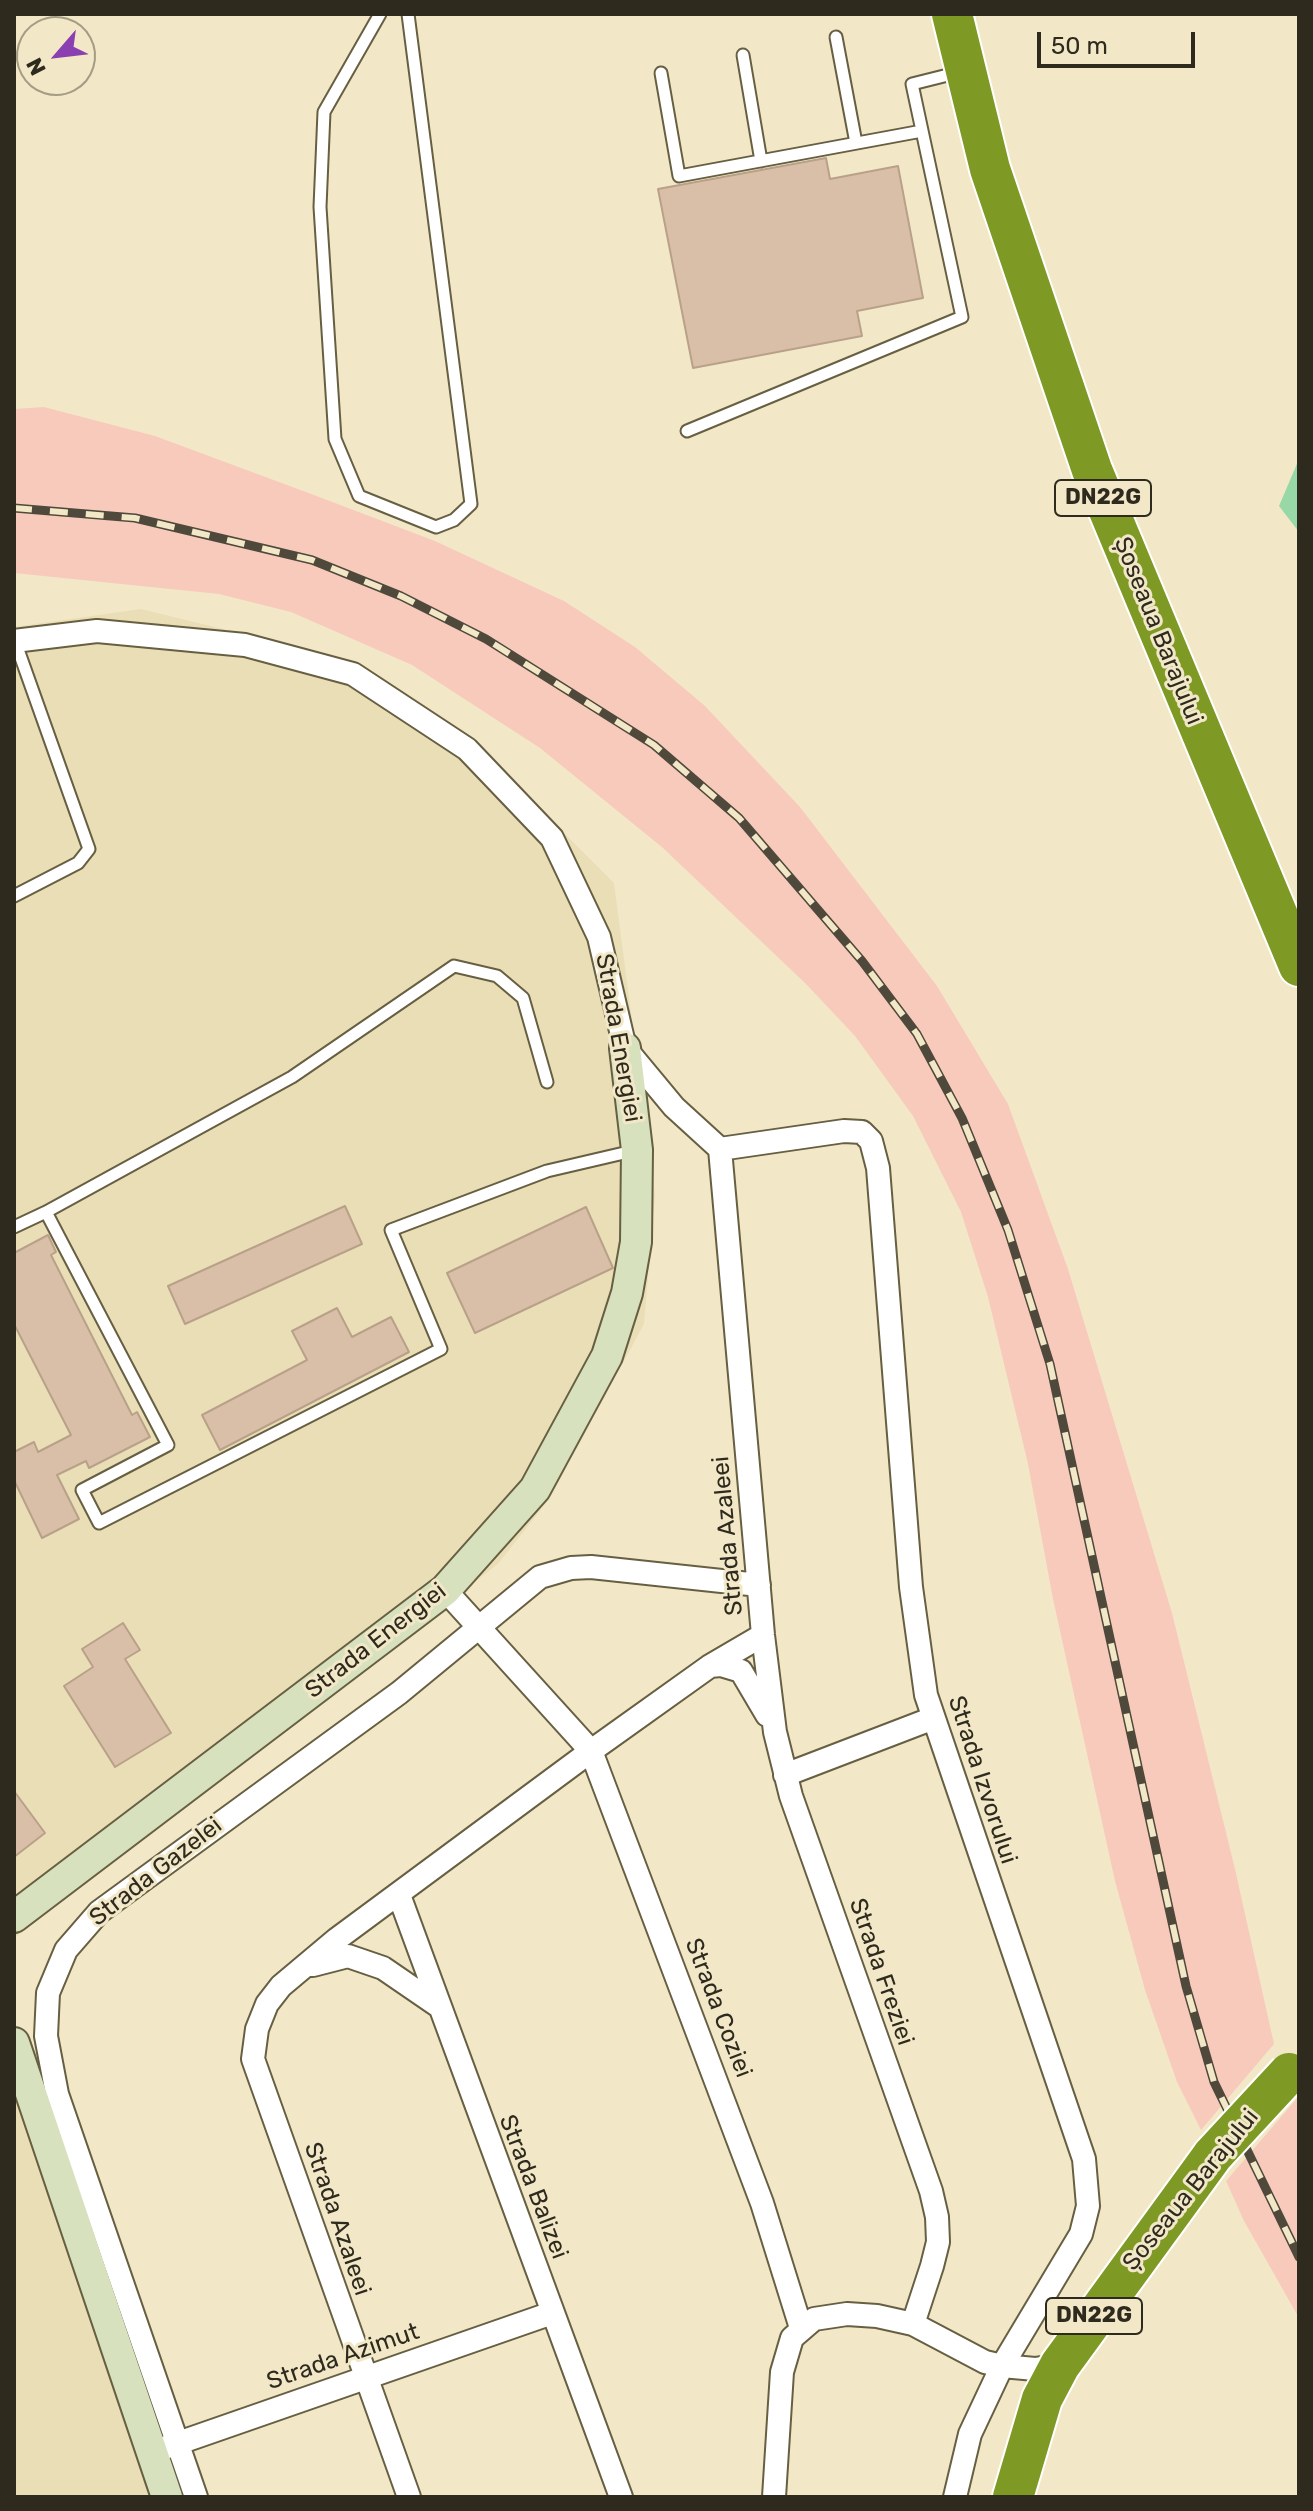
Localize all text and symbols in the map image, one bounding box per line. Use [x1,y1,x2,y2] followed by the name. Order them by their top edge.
[16,16,96,96] north arrow
[1041,16,1199,66] scale bar
[1051,32,1108,60] text: 50 m
[21,53,52,80] text: N
[1055,480,1151,516] road number: DN22G
[1107,533,1209,729] street label: Șoseaua Barajului
[589,951,647,1125] street label: Strada Energiei
[707,1455,749,1617] street label: Strada Azaleei
[300,1577,452,1705] street label: Strada Energiei
[941,1692,1023,1868] street label: Strada Izvorului
[84,1811,228,1933] street label: Strada Gazelei
[842,1895,920,2049] street label: Strada Freziei
[678,1934,758,2082] street label: Strada Coziei
[1117,2103,1265,2277] street label: Șoseaua Barajului
[492,2111,574,2263] street label: Strada Balizei
[297,2139,377,2299] street label: Strada Azaleei
[1046,2298,1142,2334] road number: DN22G
[263,2317,423,2397] street label: Strada Azimut

